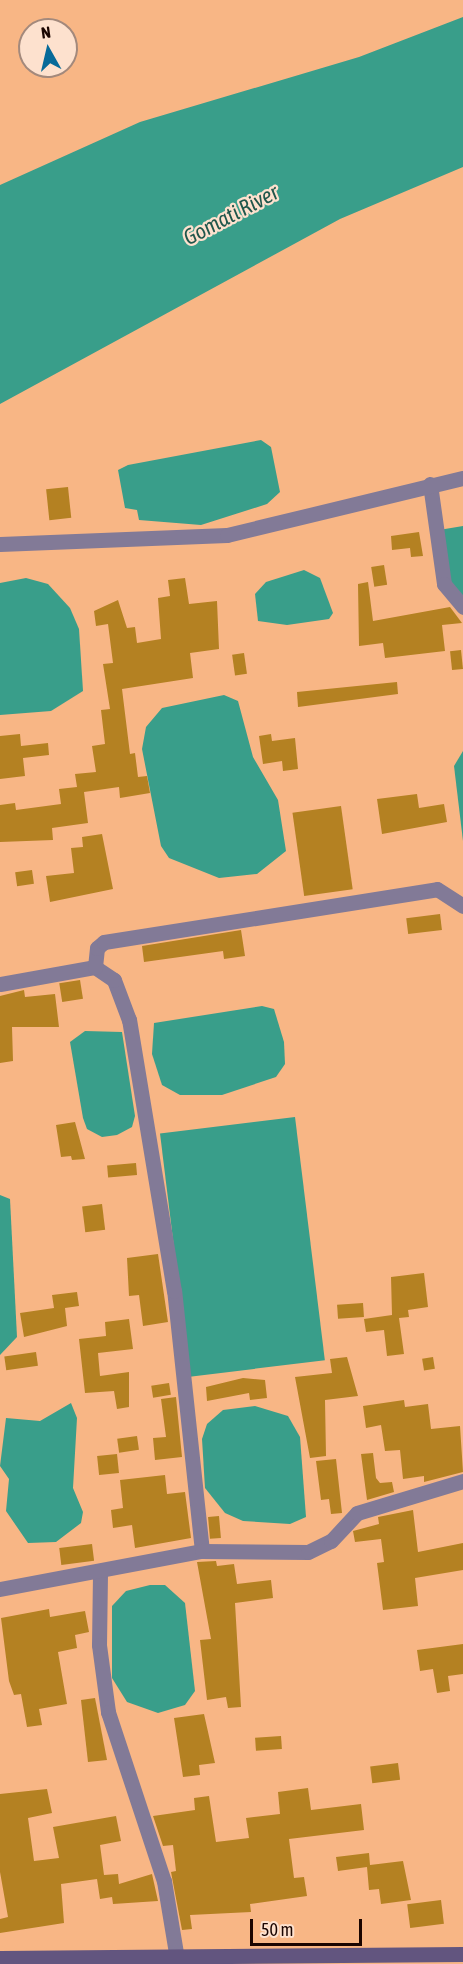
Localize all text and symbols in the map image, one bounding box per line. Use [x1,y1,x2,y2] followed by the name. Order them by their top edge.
[18,18,78,78] north arrow
[40,23,52,42] text: N
[179,179,283,251] water label: Gomati River
[253,1907,366,1945] scale bar
[261,1919,293,1940] text: 50 m

